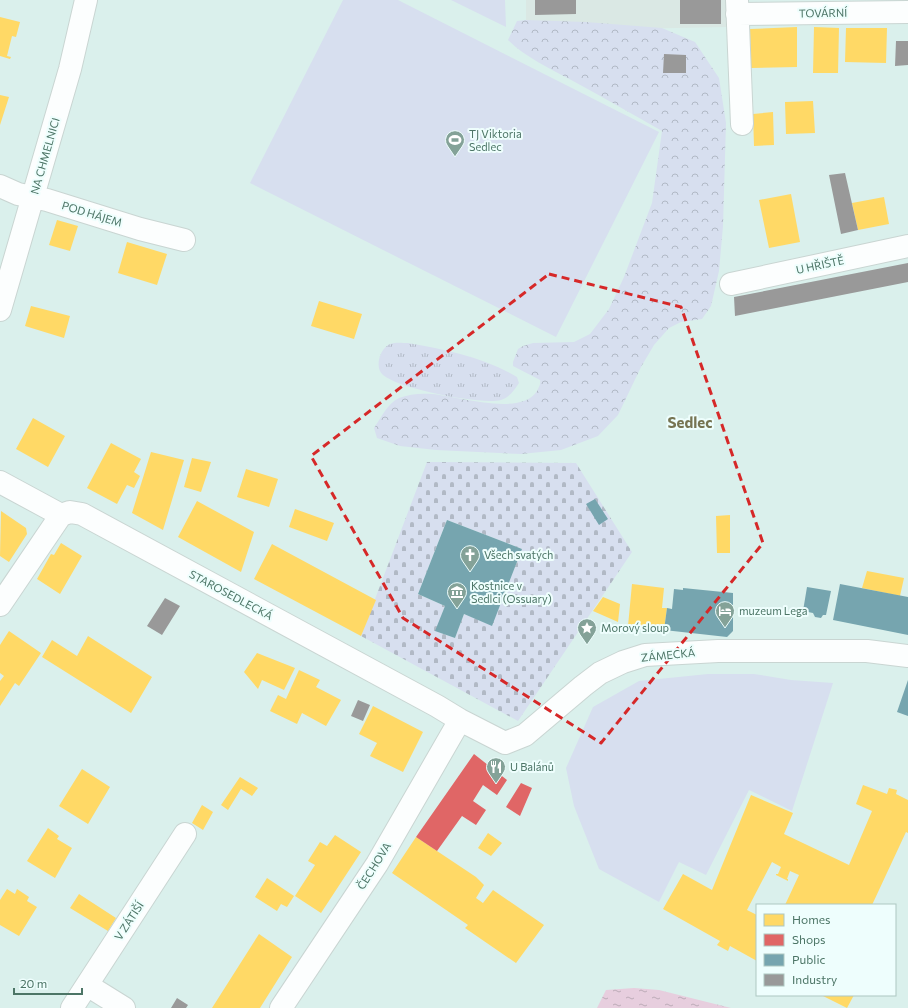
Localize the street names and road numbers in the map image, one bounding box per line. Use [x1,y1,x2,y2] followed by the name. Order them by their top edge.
[799,5,848,19] street label: TOVÁRNÍ
[27,116,62,196] street label: NA CHMELNICI
[60,197,124,230] street label: POD HÁJEM
[795,252,845,276] street label: U HŘIŠTĚ
[187,566,276,622] street label: STAROSEDLECKÁ
[640,644,696,664] street label: ZÁMECKÁ
[353,839,393,892] street label: ČECHOVA
[110,898,146,942] street label: V ZÁTIŠÍ

